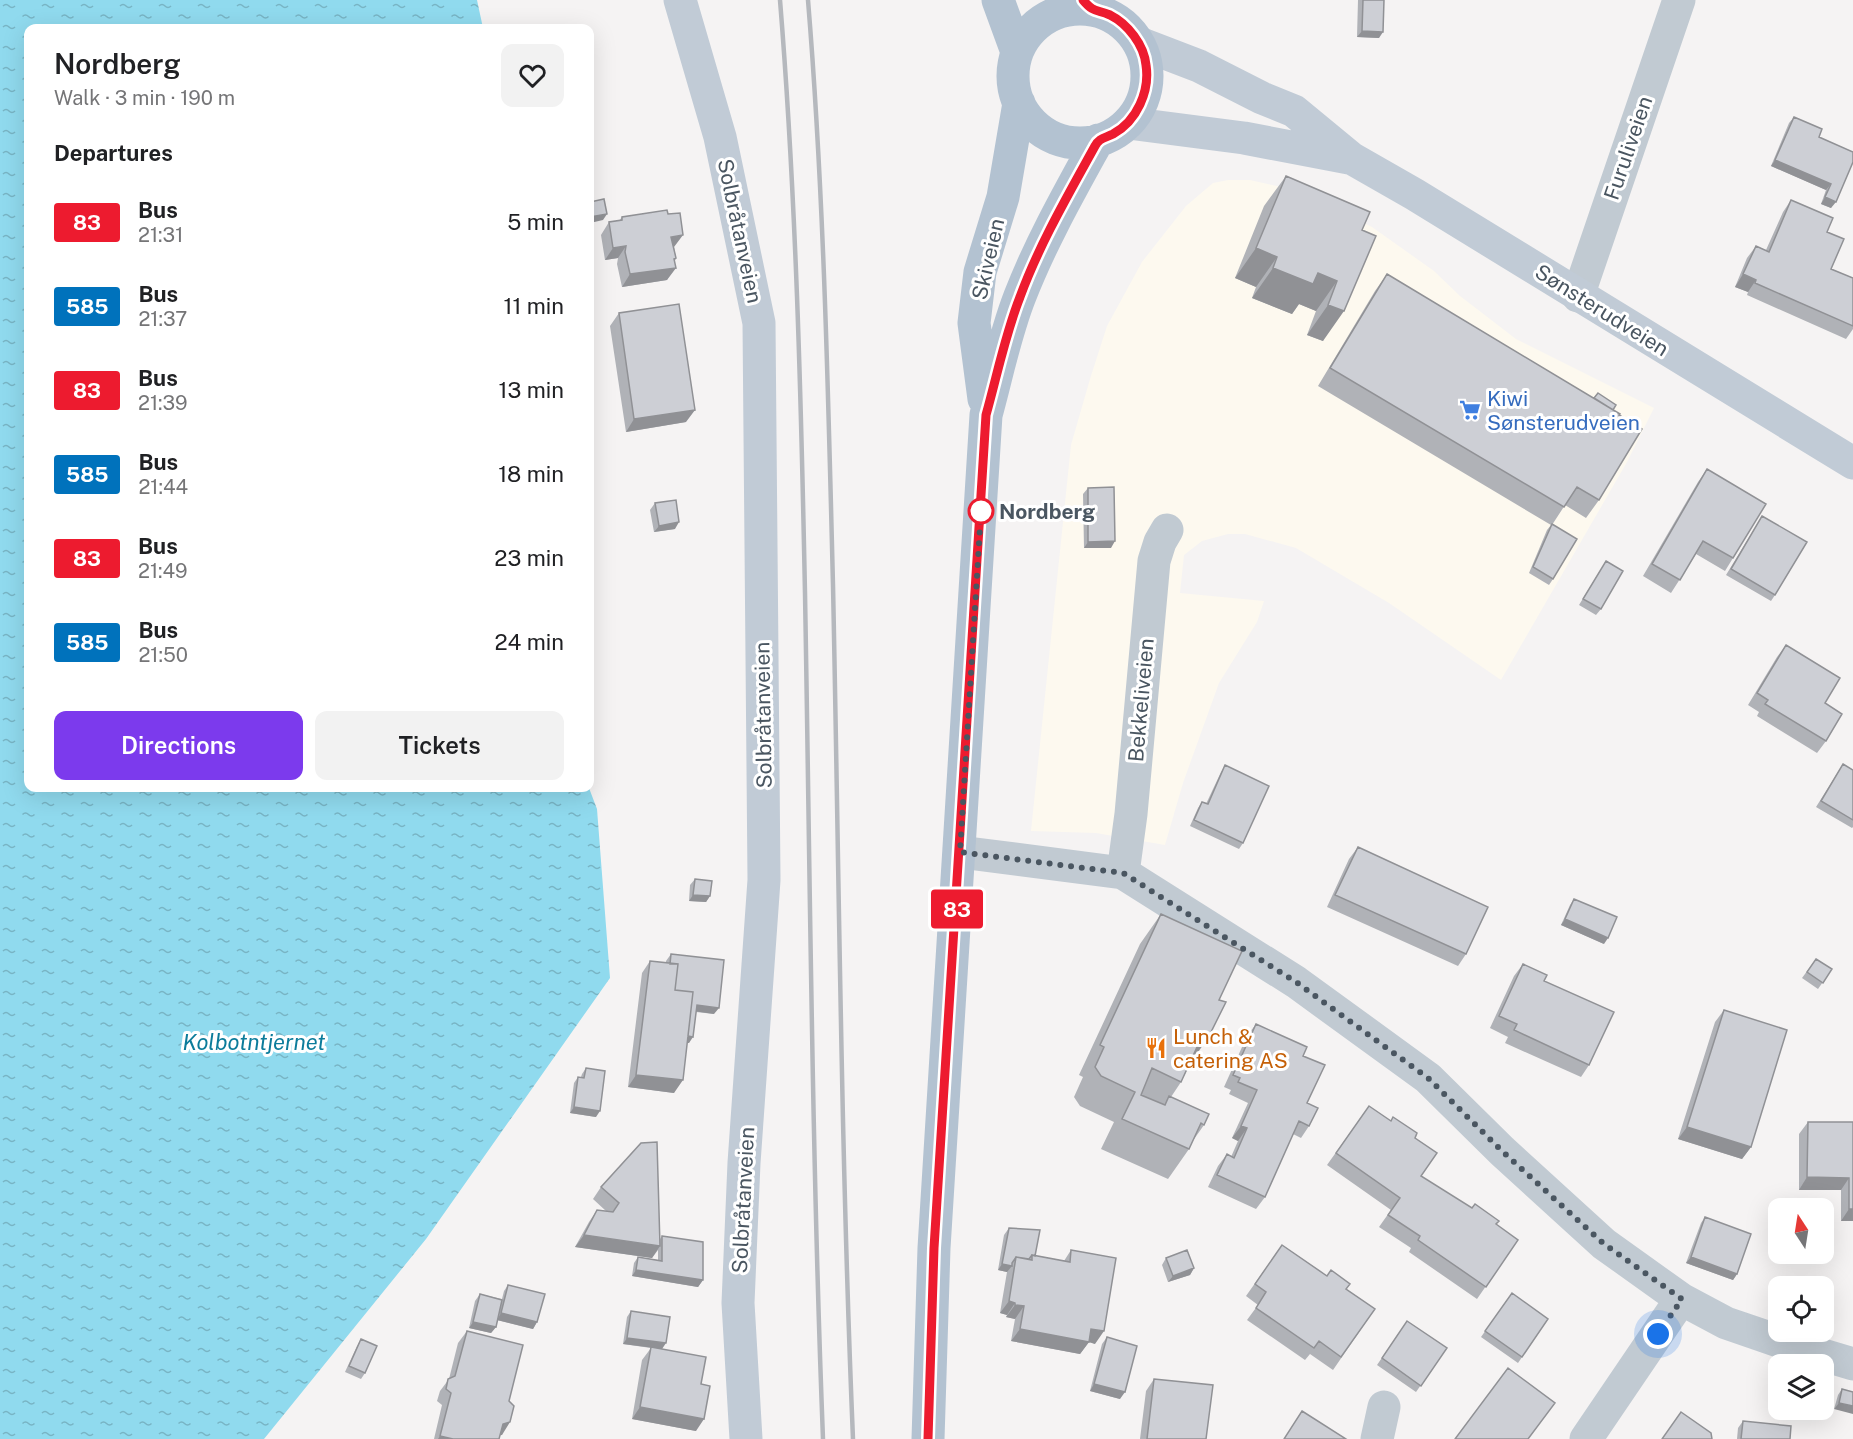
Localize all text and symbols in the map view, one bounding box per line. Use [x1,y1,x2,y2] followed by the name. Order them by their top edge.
[501,44,564,107] button: heart
[54,47,181,80] text: Nordberg
[54,86,235,110] text: Walk · 3 min · 190 m
[1599,93,1657,203] street label: Furuliveien
[54,140,173,166] text: Departures
[713,157,767,305] street label: Solbråtanveien
[138,197,178,223] text: Bus
[507,209,564,235] text: 5 min
[73,210,101,235] text: 83
[967,216,1009,302] street label: Skiveien
[138,223,183,247] text: 21:31
[1531,259,1673,361] street label: Sønsterudveien
[138,281,178,307] text: Bus
[503,293,564,319] text: 11 min
[66,294,108,319] text: 585
[138,307,187,331] text: 21:37
[138,365,178,391] text: Bus
[499,377,564,403] text: 13 min
[73,378,101,403] text: 83
[1487,386,1640,435] place label: Kiwi Sønsterudveien
[138,391,188,415] text: 21:39
[1458,398,1482,422] supermarket icon: Kiwi Sønsterudveien
[138,449,178,475] text: Bus
[498,461,564,487] text: 18 min
[66,462,108,487] text: 585
[138,475,188,499] text: 21:44
[968,498,994,524] marker: Nordberg
[999,499,1095,524] place label: Nordberg
[138,533,178,559] text: Bus
[494,545,564,571] text: 23 min
[73,546,101,571] text: 83
[138,559,188,583] text: 21:49
[138,617,178,643] text: Bus
[494,629,564,655] text: 24 min
[66,630,108,655] text: 585
[1123,637,1159,763] street label: Bekkeliveien
[749,641,777,789] street label: Solbråtanveien
[138,643,188,667] text: 21:50
[54,711,303,780] button: Directions
[315,711,564,780] button: Tickets
[930,890,984,928] line badge: 83
[943,897,971,922] text: 83
[1173,1024,1288,1073] place label: Lunch & catering AS
[183,1029,326,1055] water label: Kolbotntjernet
[1144,1036,1168,1060] restaurant icon: Lunch & catering AS
[727,1126,759,1274] street label: Solbråtanveien
[1768,1198,1834,1264] north arrow
[1768,1198,1834,1420] map controls
[1768,1276,1834,1342] button: locate
[1643,1319,1673,1349] your location
[1768,1354,1834,1420] button: layers

